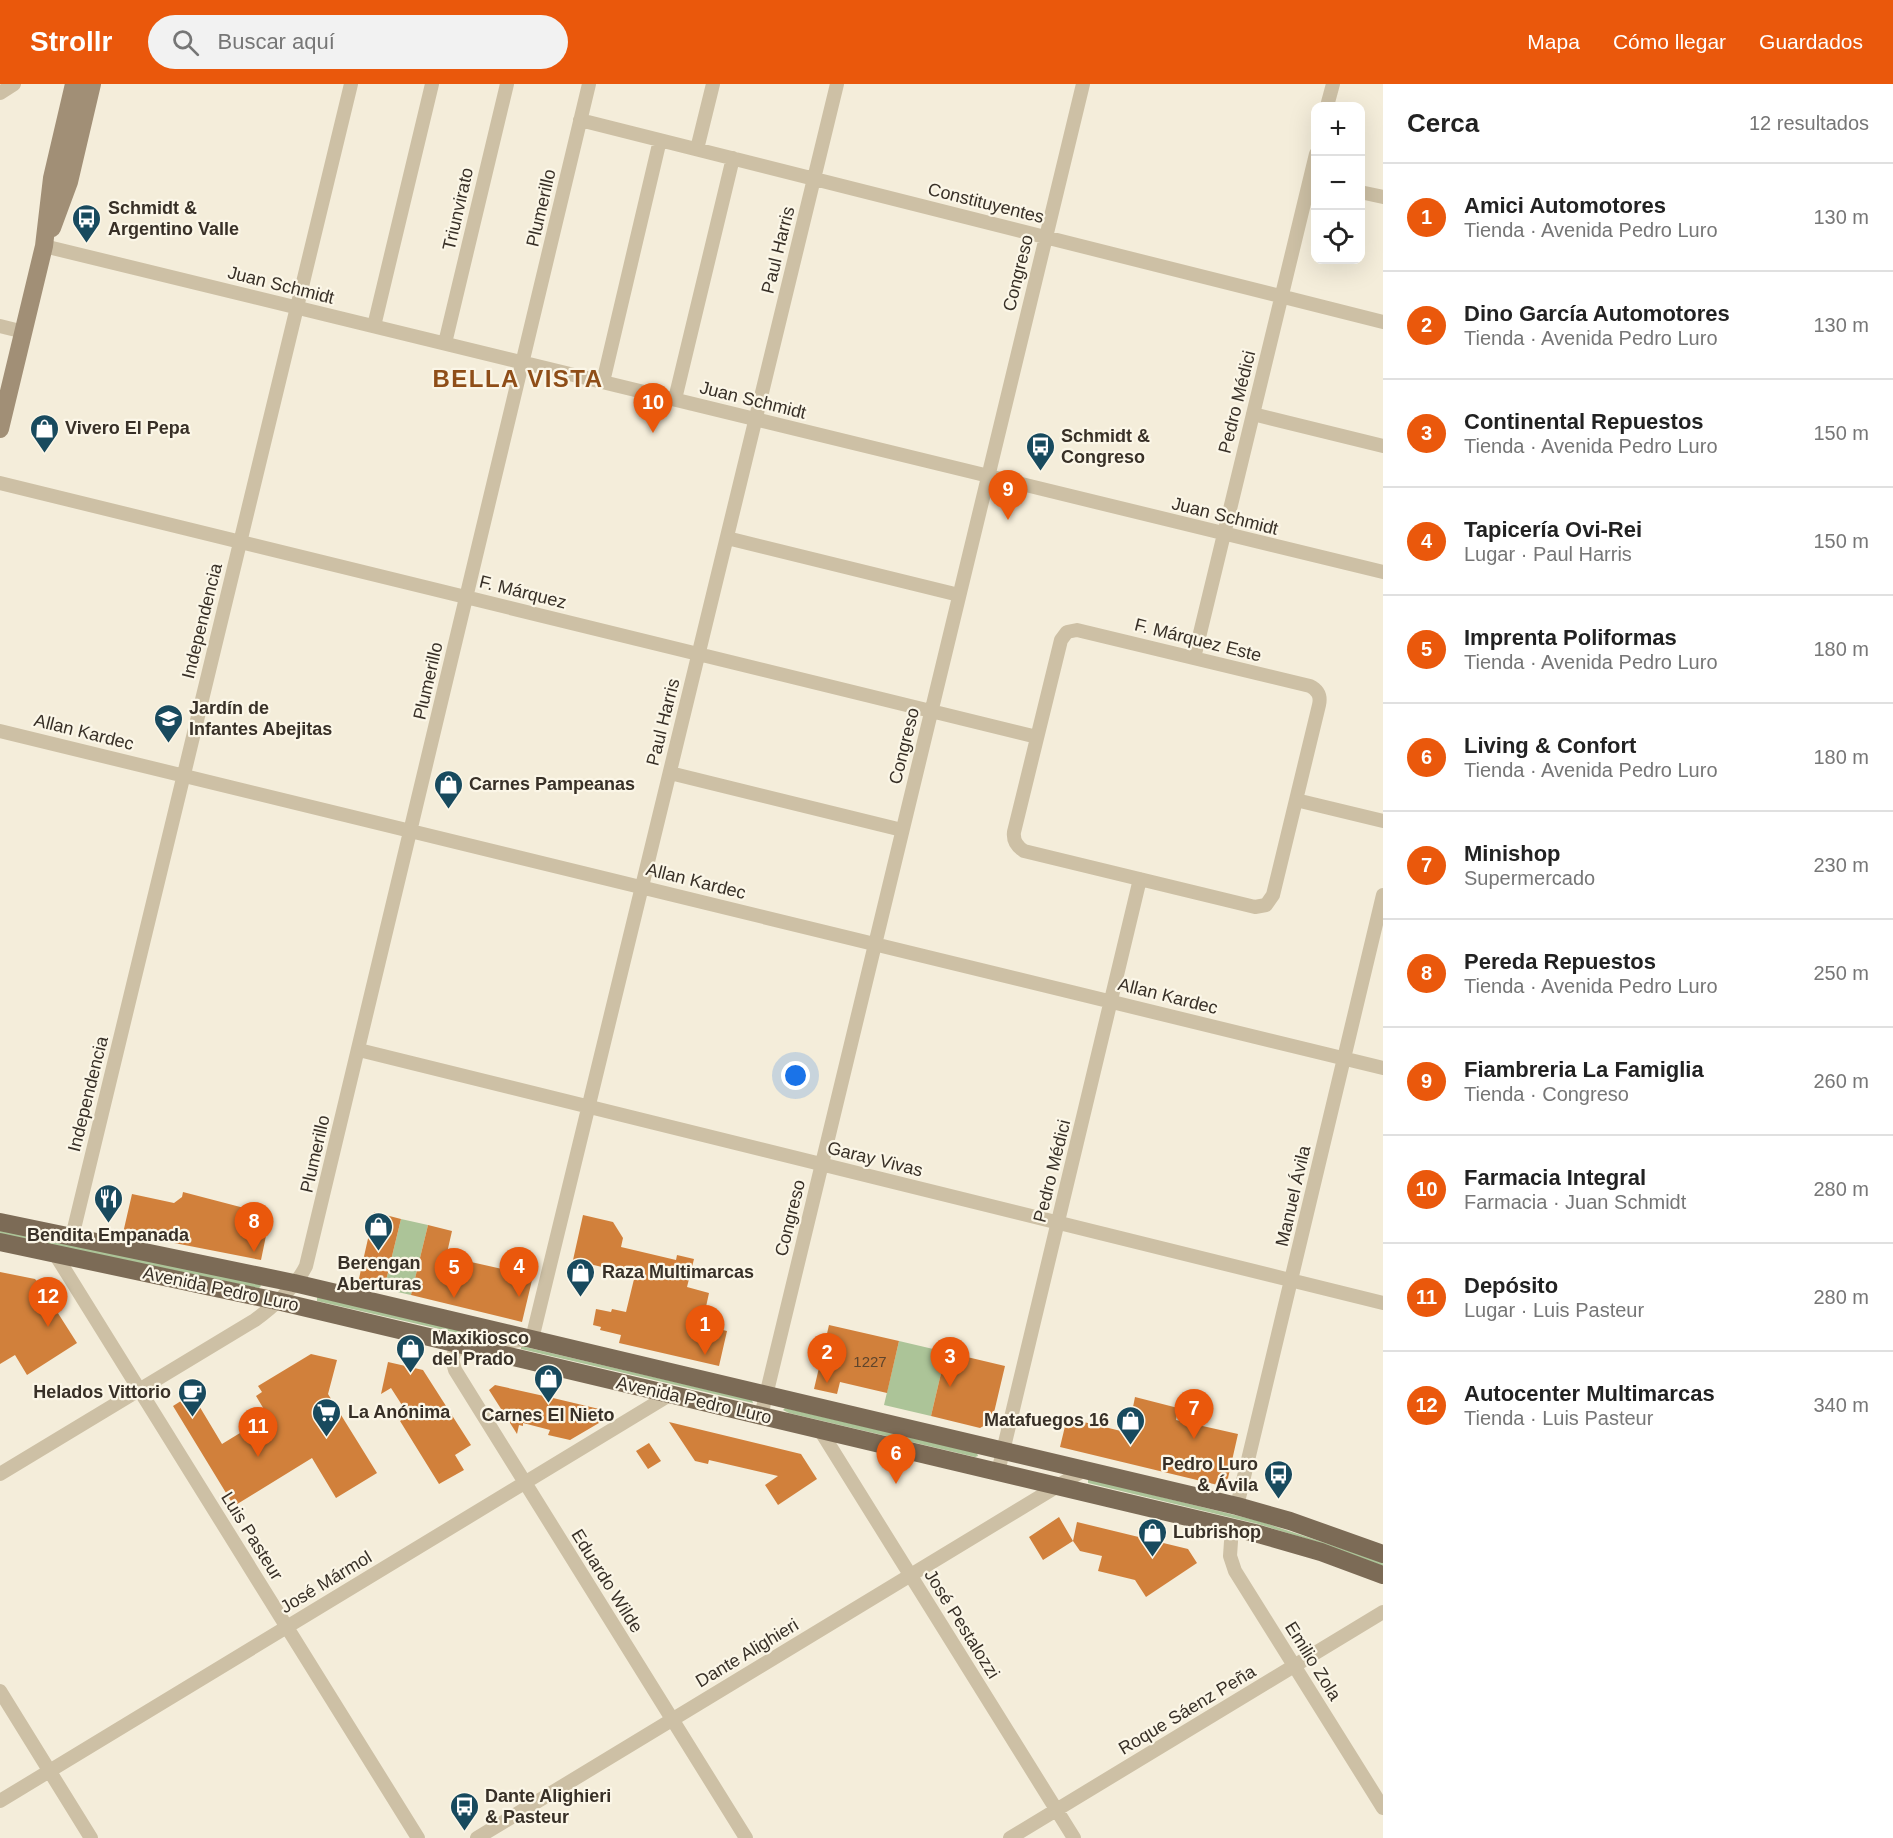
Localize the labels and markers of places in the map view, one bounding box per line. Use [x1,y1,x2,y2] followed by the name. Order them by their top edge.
[108,198,239,239] place label: Schmidt & Argentino Valle
[71,202,103,244] bus stop icon: Schmidt & Argentino Valle
[634,384,672,433] pin: 10
[28,412,60,454] shop icon: Vivero El Pepa
[65,418,191,438] place label: Vivero El Pepa
[1061,426,1150,467] place label: Schmidt & Congreso
[1024,430,1056,472] bus stop icon: Schmidt & Congreso
[988,470,1028,520] pin: 9
[189,698,332,739] place label: Jardín de Infantes Abejitas
[152,702,184,744] school or university icon: Jardín de Infantes Abejitas
[432,768,464,810] shop icon: Carnes Pampeanas
[469,774,635,794] place label: Carnes Pampeanas
[92,1182,124,1224] restaurant icon: Bendita Empanada
[234,1202,274,1252] pin: 8
[363,1210,395,1252] shop icon: Berengan Aberturas
[27,1225,190,1245] place label: Bendita Empanada
[434,1248,474,1298] pin: 5
[500,1248,538,1297] pin: 4
[336,1253,422,1294] place label: Berengan Aberturas
[565,1256,597,1298] shop icon: Raza Multimarcas
[602,1262,754,1282] place label: Raza Multimarcas
[28,1278,68,1327] pin: 12
[686,1306,724,1355] pin: 1
[432,1328,529,1369] place label: Maxikiosco del Prado
[395,1332,427,1374] shop icon: Maxikiosco del Prado
[808,1334,846,1383] pin: 2
[930,1338,970,1387] pin: 3
[532,1362,564,1404] shop icon: Carnes El Nieto
[176,1376,208,1418] cafe icon: Helados Vittorio
[33,1382,171,1402] place label: Helados Vittorio
[1174,1390,1214,1439] pin: 7
[311,1396,343,1438] supermarket icon: La Anónima
[348,1402,451,1422] place label: La Anónima
[1114,1404,1146,1446] shop icon: Matafuegos 16
[481,1405,615,1425] place label: Carnes El Nieto
[238,1408,278,1457] pin: 11
[984,1410,1109,1430] place label: Matafuegos 16
[876,1434,916,1484] pin: 6
[1162,1454,1259,1495] place label: Pedro Luro & Ávila
[1263,1458,1295,1500] bus stop icon: Pedro Luro & Ávila
[1136,1516,1168,1558] shop icon: Lubrishop
[1173,1522,1261,1542] place label: Lubrishop
[485,1786,611,1827] place label: Dante Alighieri & Pasteur
[448,1790,480,1832] bus stop icon: Dante Alighieri & Pasteur

